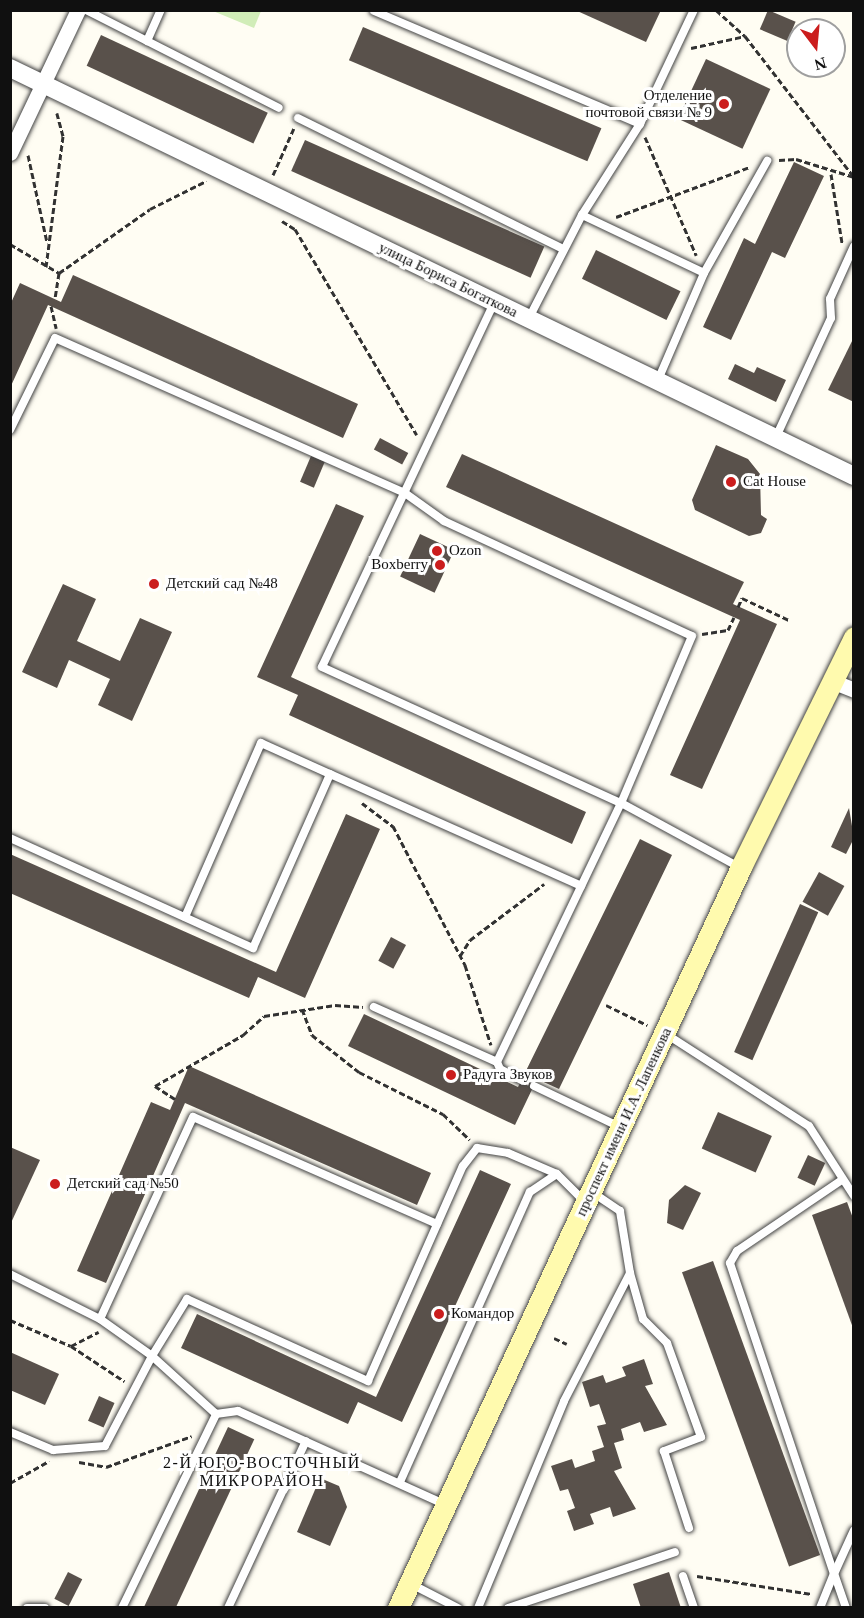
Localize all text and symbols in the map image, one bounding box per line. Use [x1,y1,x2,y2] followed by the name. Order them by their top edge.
[786,18,846,78] north arrow
[813,54,828,74] text: N
[585,86,712,121] place label: Отделение почтовой связи № 9
[717,97,731,111] marker: Отделение почтовой связи № 9
[376,239,520,321] street label: улица Бориса Богаткова
[743,473,806,491] place label: Cat House
[724,475,738,489] marker: Cat House
[449,542,481,560] place label: Ozon
[430,544,444,558] marker: Ozon
[371,556,428,574] place label: Boxberry
[433,558,447,572] marker: Boxberry
[166,575,278,593] place label: Детский сад №48
[147,577,161,591] marker: Детский сад №48
[572,1025,676,1219] street label: проспект имени И.А. Лапенкова
[463,1066,552,1084] place label: Радуга Звуков
[444,1068,458,1082] marker: Радуга Звуков
[67,1175,179,1193] place label: Детский сад №50
[48,1177,62,1191] marker: Детский сад №50
[451,1305,514,1323] place label: Командор
[432,1307,446,1321] marker: Командор
[163,1453,361,1491] district label: 2-Й ЮГО-ВОСТОЧНЫЙ МИКРОРАЙОН

